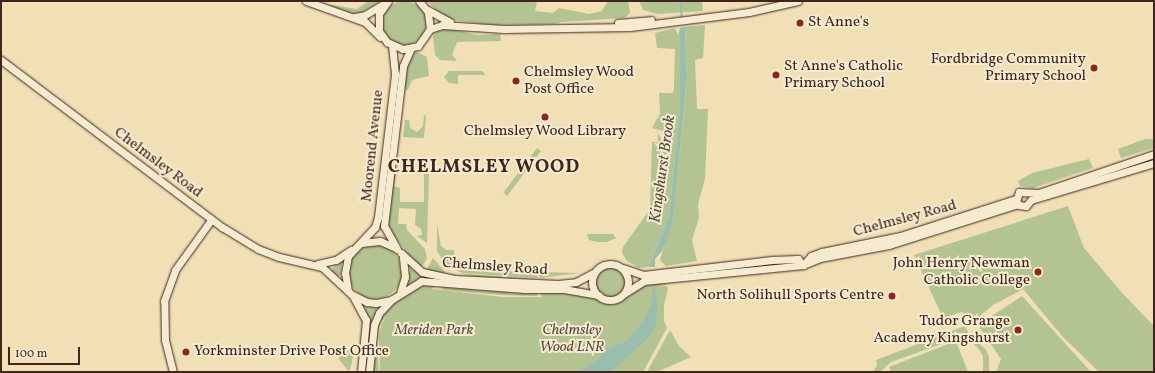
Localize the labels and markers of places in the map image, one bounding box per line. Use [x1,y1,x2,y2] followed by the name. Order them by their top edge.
[808,14,869,32] place label: St Anne's
[795,18,805,28] marker: St Anne's
[931,50,1086,85] place label: Fordbridge Community Primary School
[784,57,903,92] place label: St Anne's Catholic Primary School
[524,63,635,98] place label: Chelmsley Wood Post Office
[1089,63,1099,73] marker: Fordbridge Community Primary School
[771,70,781,80] marker: St Anne's Catholic Primary School
[511,76,521,86] marker: Chelmsley Wood Post Office
[540,112,550,122] marker: Chelmsley Wood Library
[463,123,627,141] place label: Chelmsley Wood Library
[892,254,1030,289] place label: John Henry Newman Catholic College
[1033,267,1043,277] marker: John Henry Newman Catholic College
[697,287,884,305] place label: North Solihull Sports Centre
[887,291,897,301] marker: North Solihull Sports Centre
[873,312,1010,347] place label: Tudor Grange Academy Kingshurst
[1013,325,1023,335] marker: Tudor Grange Academy Kingshurst
[194,343,389,361] place label: Yorkminster Drive Post Office
[181,347,191,357] marker: Yorkminster Drive Post Office

